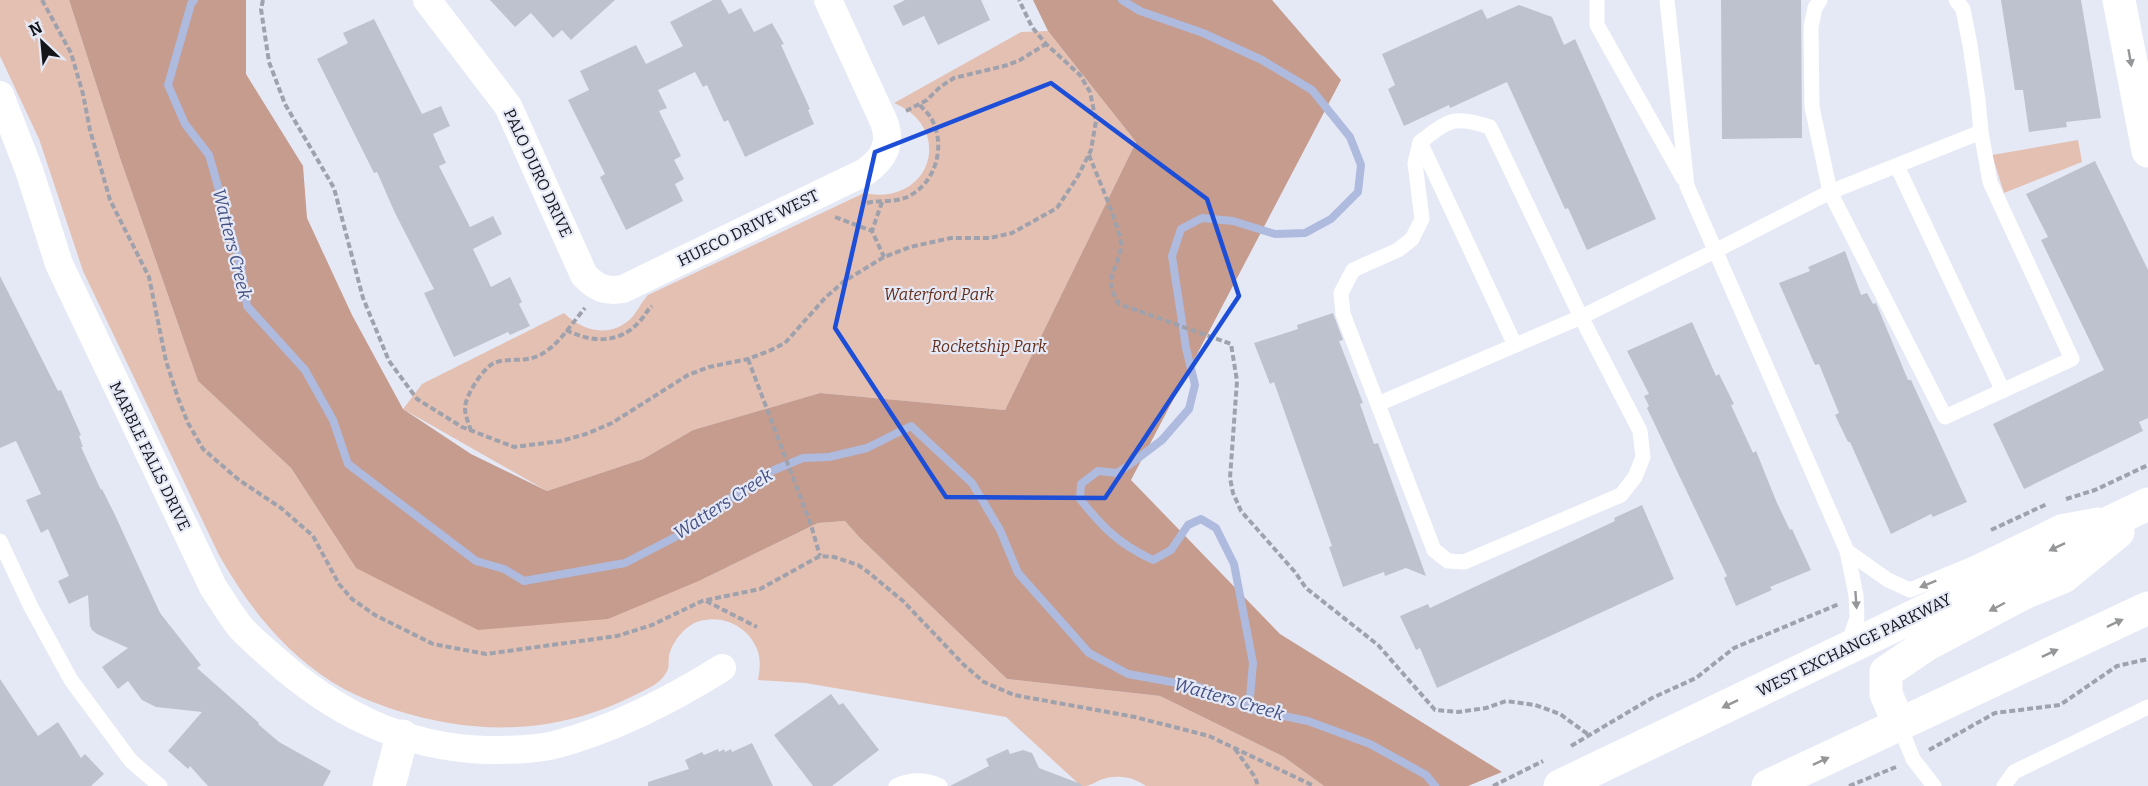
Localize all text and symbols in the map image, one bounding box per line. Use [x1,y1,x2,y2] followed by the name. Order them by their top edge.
[12,12,72,72] north arrow
[26,18,45,40] text: N
[2126,48,2135,67] one-way arrow
[500,106,576,240] street label: PALO DURO DRIVE
[208,186,256,302] water label: Watters Creek
[674,186,822,270] street label: HUECO DRIVE WEST
[884,285,994,304] park label: Waterford Park
[931,337,1047,356] park label: Rocketship Park
[106,378,194,534] street label: MARBLE FALLS DRIVE
[669,464,777,544] water label: Watters Creek
[2049,543,2066,552] one-way arrow
[1918,579,1936,589] one-way arrow
[1754,589,1955,701] street label: WEST EXCHANGE PARKWAY
[1851,591,1861,610] one-way arrow
[1989,603,2006,612] one-way arrow
[2106,619,2123,628] one-way arrow
[2042,649,2059,658] one-way arrow
[1171,673,1287,725] water label: Watters Creek
[1722,700,1739,709] one-way arrow
[1813,757,1830,766] one-way arrow

